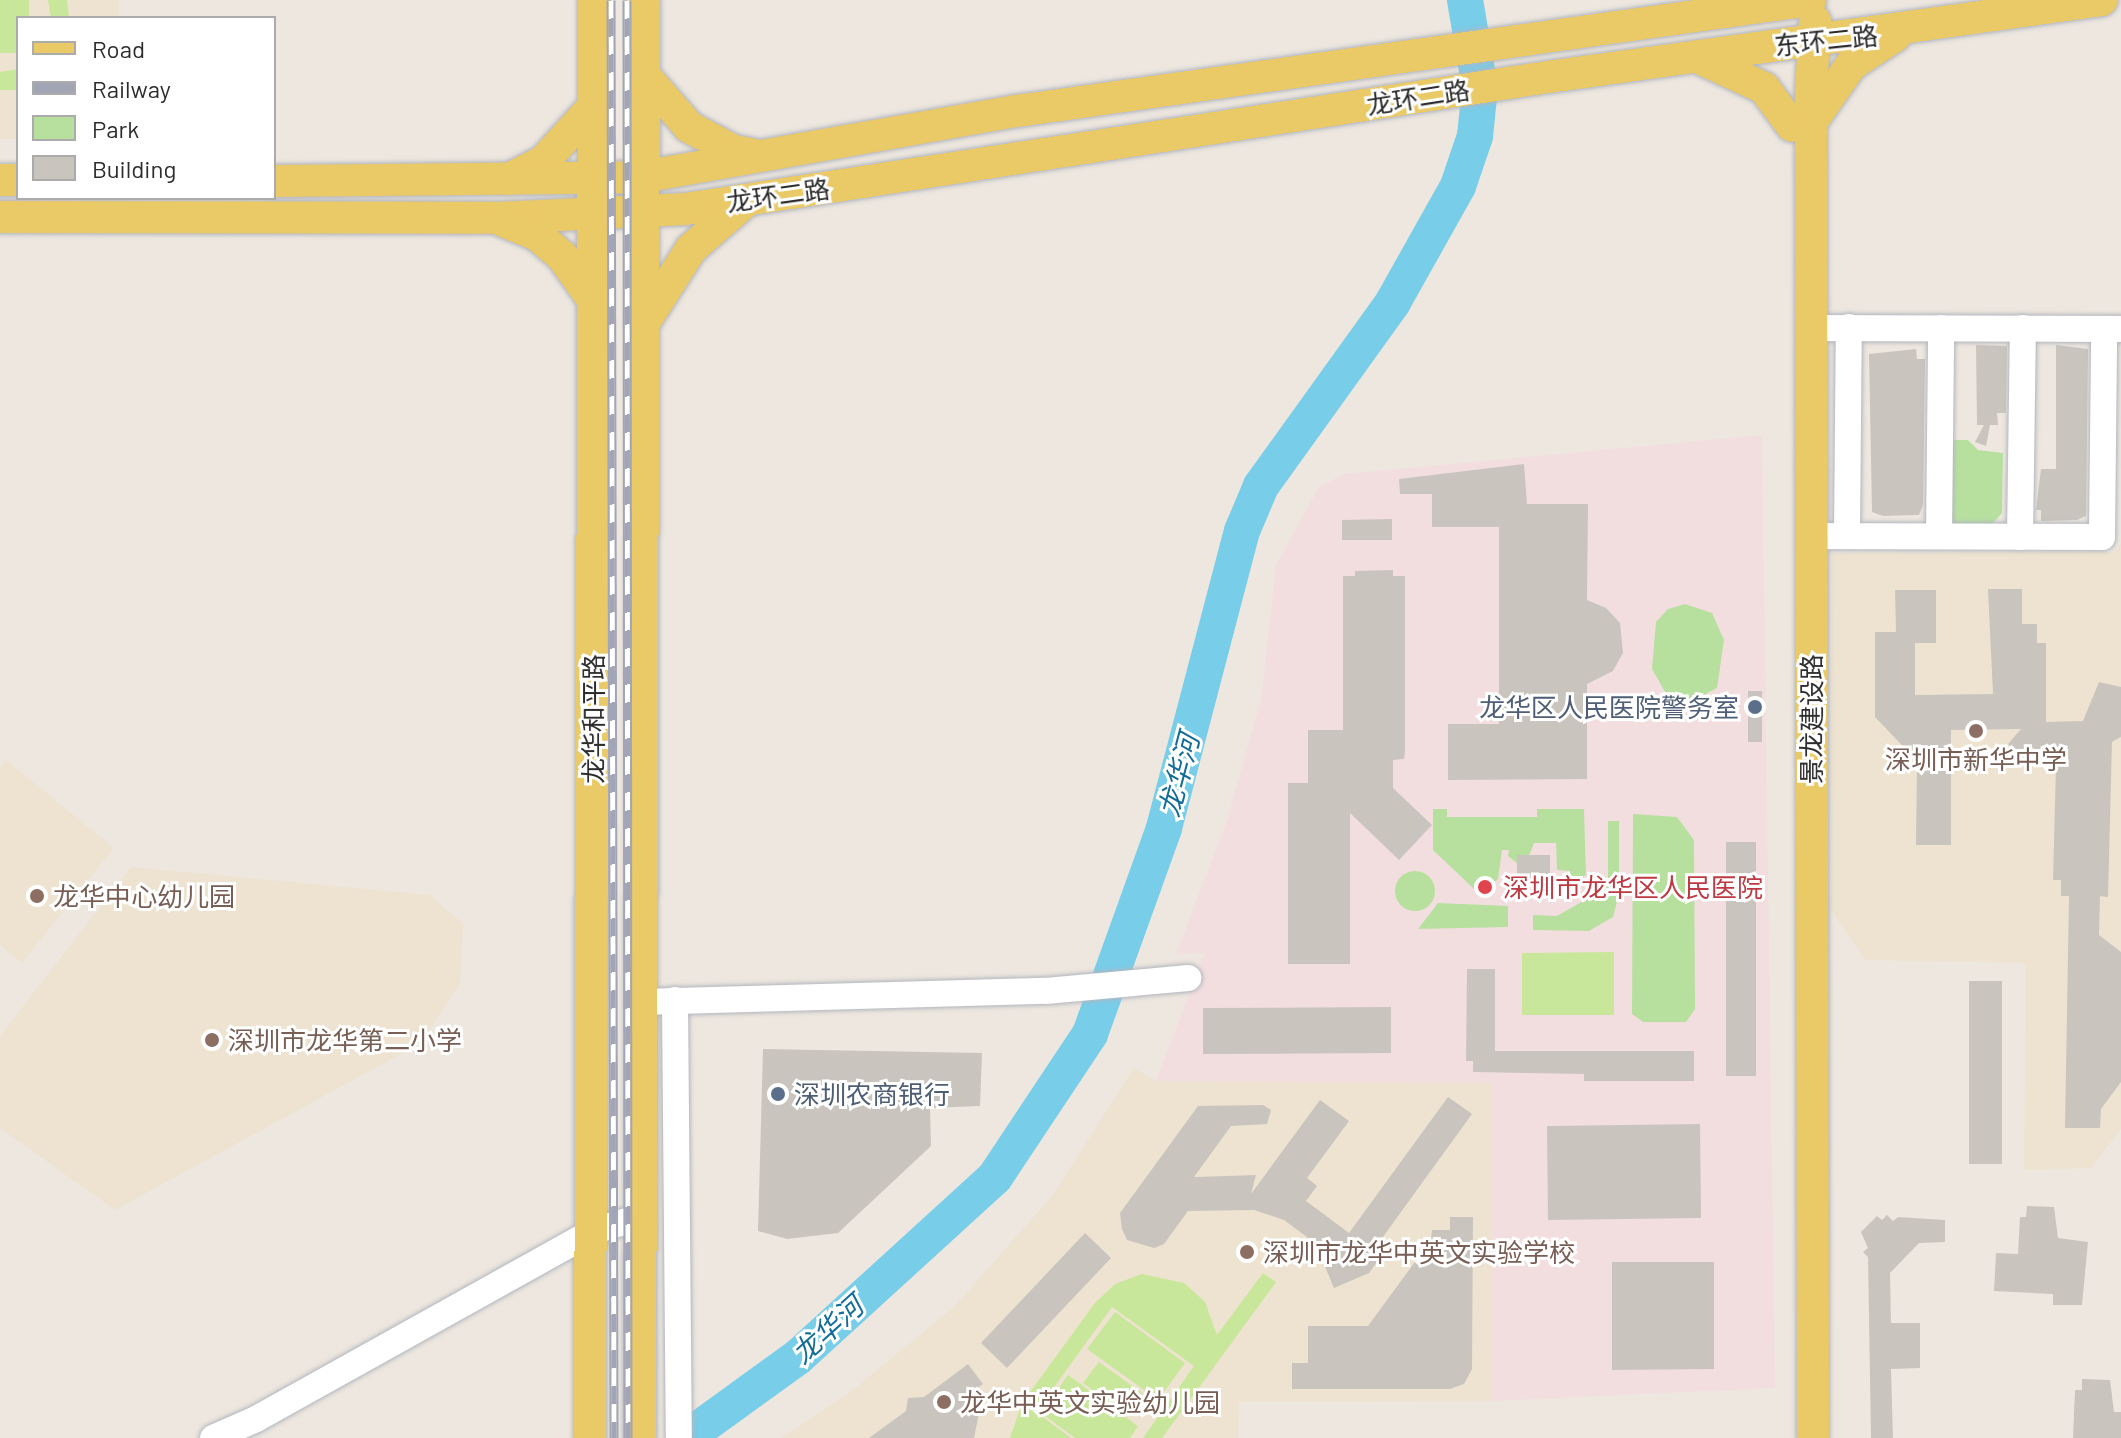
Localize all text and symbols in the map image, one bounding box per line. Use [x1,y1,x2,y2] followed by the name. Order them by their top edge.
[16,16,276,200] legend
[1773,19,1879,61] street label: 东环二路
[92,34,145,63] text: Road
[1364,73,1472,121] street label: 龙环二路
[92,74,171,103] text: Railway
[92,114,139,143] text: Park
[92,154,176,183] text: Building
[724,172,832,218] street label: 龙环二路
[577,654,609,784] street label: 龙华和平路
[1795,654,1827,784] street label: 景龙建设路
[1479,691,1739,723] place label: 龙华区人民医院警务室
[1746,698,1764,716] marker: 龙华区人民医院警务室
[1967,722,1985,740] marker: 深圳市新华中学
[1151,730,1205,820] water label: 龙华河
[1885,743,2067,775] place label: 深圳市新华中学
[1503,871,1763,903] place label: 深圳市龙华区人民医院
[1474,876,1496,898] marker: 深圳市龙华区人民医院
[53,880,235,912] place label: 龙华中心幼儿园
[28,887,46,905] marker: 龙华中心幼儿园
[228,1024,462,1056] place label: 深圳市龙华第二小学
[203,1031,221,1049] marker: 深圳市龙华第二小学
[794,1078,950,1110] place label: 深圳农商银行
[769,1085,787,1103] marker: 深圳农商银行
[1263,1236,1575,1268] place label: 深圳市龙华中英文实验学校
[1238,1243,1256,1261] marker: 深圳市龙华中英文实验学校
[785,1288,869,1370] water label: 龙华河
[960,1386,1220,1418] place label: 龙华中英文实验幼儿园
[935,1393,953,1411] marker: 龙华中英文实验幼儿园

